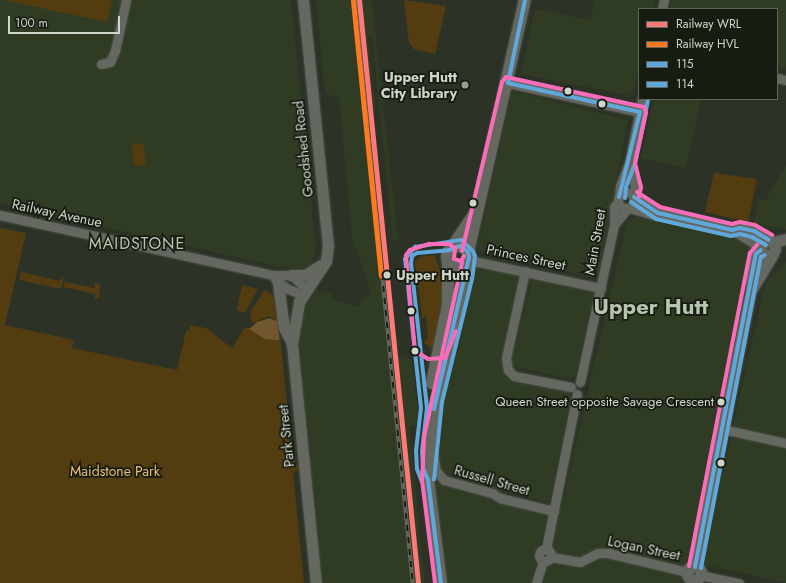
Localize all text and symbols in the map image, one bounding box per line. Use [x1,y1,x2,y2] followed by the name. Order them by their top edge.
[10,8,122,34] scale bar
[638,8,778,100] legend
[15,14,48,32] text: 100 m
[676,15,741,33] text: Railway WRL
[676,35,739,53] text: Railway HVL
[676,55,694,73] text: 115
[381,69,457,102] place label: Upper Hutt City Library
[676,75,694,93] text: 114
[460,80,470,90] marker: Upper Hutt City Library
[563,86,573,96] unlabelled marker
[597,99,607,109] unlabelled marker
[290,100,316,198] street label: Goodshed Road
[10,195,104,231] street label: Railway Avenue
[468,198,478,208] unlabelled marker
[581,208,609,276] street label: Main Street
[89,234,185,254] district label: MAIDSTONE
[485,240,567,274] street label: Princes Street
[396,267,469,283] place label: Upper Hutt
[380,268,394,282] marker: Upper Hutt
[594,294,708,320] district label: Upper Hutt
[406,306,416,316] unlabelled marker
[410,346,420,356] unlabelled marker
[495,394,714,410] place label: Queen Street opposite Savage Crescent
[716,397,726,407] marker: Queen Street opposite Savage Crescent
[274,404,298,468] street label: Park Street
[716,458,726,468] unlabelled marker
[452,461,532,499] street label: Russell Street
[70,463,160,479] park label: Maidstone Park
[606,532,682,564] street label: Logan Street

